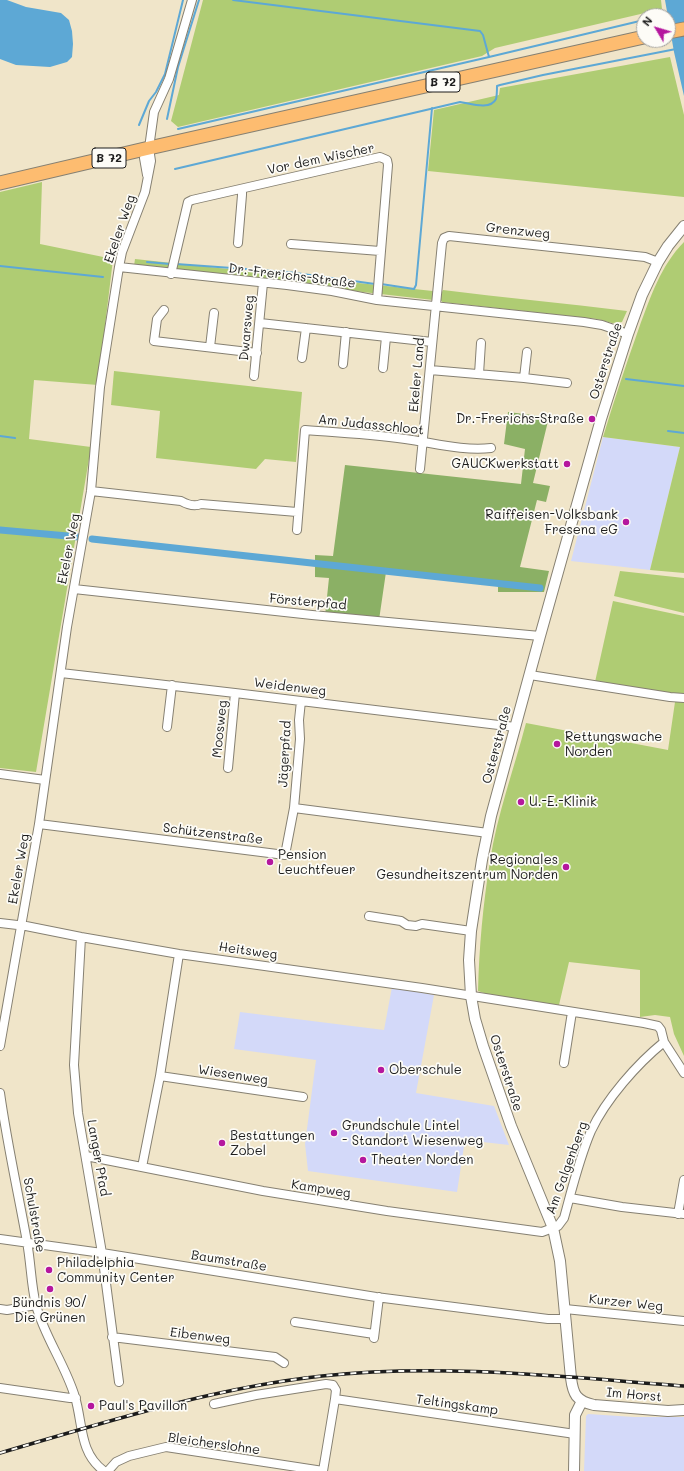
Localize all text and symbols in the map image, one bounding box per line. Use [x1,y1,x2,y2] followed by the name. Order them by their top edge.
[636,8,676,48] north arrow
[638,13,655,29] text: N
[426,72,460,92] road number: B 72
[266,140,376,178] street label: Vor dem Wischer
[92,148,126,168] road number: B 72
[101,193,139,265] street label: Ekeler Weg
[485,220,551,242] street label: Grenzweg
[228,260,356,292] street label: Dr.-Frerichs-Straße
[236,295,258,361] street label: Dwarsweg
[586,321,626,401] street label: Osterstraße
[406,337,428,413] street label: Ekeler Land
[456,411,584,427] place label: Dr.-Frerichs-Straße
[317,412,425,438] street label: Am Judasschloot
[587,414,597,424] marker: Dr.-Frerichs-Straße
[451,456,559,472] place label: GAUCKwerkstatt
[562,459,572,469] marker: GAUCKwerkstatt
[485,507,618,538] place label: Raiffeisen-Volksbank Fresena eG
[55,512,83,586] street label: Ekeler Weg
[621,517,631,527] marker: Raiffeisen-Volksbank Fresena eG
[269,591,347,613] street label: Försterpfad
[253,675,327,699] street label: Weidenweg
[209,699,231,759] street label: Moosweg
[479,704,515,786] street label: Osterstraße
[275,720,295,788] street label: Jägerpfad
[565,729,662,760] place label: Rettungswache Norden
[552,739,562,749] marker: Rettungswache Norden
[529,794,597,810] place label: U.-E.-Klinik
[516,797,526,807] marker: U.-E.-Klinik
[162,820,264,848] street label: Schützenstraße
[5,832,33,906] street label: Ekeler Weg
[278,847,355,878] place label: Pension Leuchtfeuer
[376,852,558,883] place label: Regionales Gesundheitszentrum Norden
[265,857,275,867] marker: Pension Leuchtfeuer
[561,862,571,872] marker: Regionales Gesundheitszentrum Norden
[218,939,278,963] street label: Heitsweg
[486,1033,526,1113] street label: Osterstraße
[197,1062,269,1088] street label: Wiesenweg
[389,1062,462,1078] place label: Oberschule
[376,1065,386,1075] marker: Oberschule
[84,1118,112,1198] street label: Langer Pfad
[342,1118,483,1149] place label: Grundschule Lintel - Standort Wiesenweg
[543,1119,591,1217] street label: Am Galgenberg
[230,1128,315,1159] place label: Bestattungen Zobel
[329,1128,339,1138] marker: Grundschule Lintel - Standort Wiesenweg
[217,1138,227,1148] marker: Bestattungen Zobel
[371,1152,473,1168] place label: Theater Norden
[358,1155,368,1165] marker: Theater Norden
[20,1176,48,1254] street label: Schulstraße
[290,1177,352,1201] street label: Kampweg
[190,1247,268,1275] street label: Baumstraße
[57,1255,174,1286] place label: Philadelphia Community Center
[44,1265,54,1275] marker: Philadelphia Community Center
[45,1284,55,1294] marker: Bündnis 90/ Die Grünen
[588,1291,664,1315] street label: Kurzer Weg
[13,1295,87,1326] place label: Bündnis 90/ Die Grünen
[169,1325,231,1347] street label: Eibenweg
[606,1385,662,1405] street label: Im Horst
[415,1392,499,1418] street label: Teltingskamp
[99,1398,187,1414] place label: Paul's Pavillon
[86,1401,96,1411] marker: Paul's Pavillon
[167,1430,261,1458] street label: Bleicherslohne

